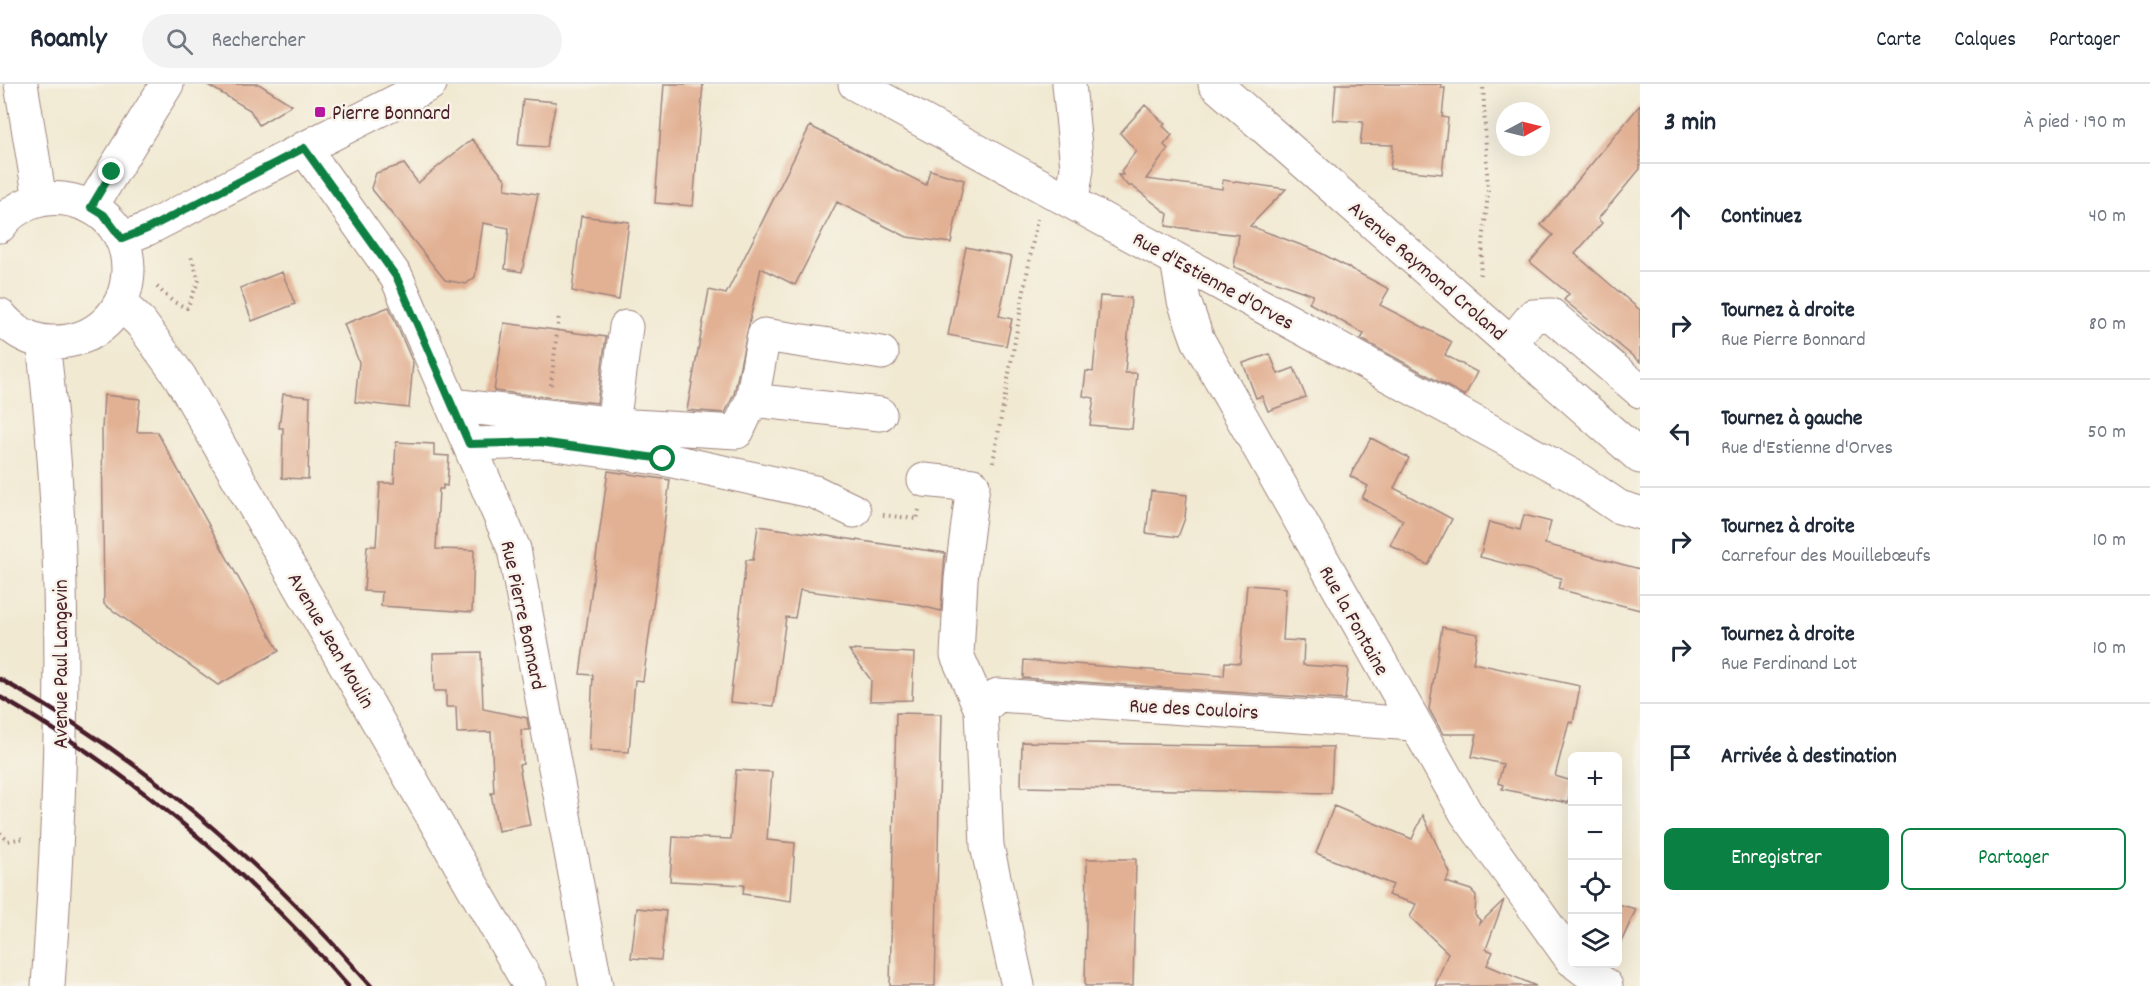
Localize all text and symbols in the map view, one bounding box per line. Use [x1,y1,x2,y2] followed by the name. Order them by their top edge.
[142,14,562,68] search box
[30,21,106,61] text: Roamly
[163,25,196,58] icon: search
[211,26,305,57] text: Rechercher
[1876,26,1921,56] text: Carte
[1954,26,2016,56] text: Calques
[2049,26,2120,56] text: Partager
[332,100,450,130] place label: Pierre Bonnard
[1496,102,1550,156] north arrow
[313,105,327,119] marker: Pierre Bonnard
[1664,105,1716,142] text: 3 min
[2024,109,2126,137] text: À pied · 190 m
[98,158,124,184] route end
[1340,195,1512,349] street label: Avenue Raymond Croland
[1664,201,1697,234] icon: ahead
[1721,202,1802,233] text: Continuez
[2088,203,2126,231] text: 40 m
[1126,226,1299,340] street label: Rue d'Estienne d'Orves
[1721,296,1855,327] text: Tournez à droite
[1664,309,1697,342] icon: right
[2089,311,2126,339] text: 80 m
[1721,327,1866,355] text: Rue Pierre Bonnard
[1721,404,1863,435] text: Tournez à gauche
[1664,417,1697,450] icon: left
[2088,419,2126,447] text: 50 m
[1721,435,1893,463] text: Rue d'Estienne d'Orves
[649,445,675,471] route start
[1721,512,1855,543] text: Tournez à droite
[1664,525,1697,558] icon: right
[2092,527,2126,555] text: 10 m
[491,538,552,693] street label: Rue Pierre Bonnard
[1721,543,1931,571] text: Carrefour des Mouillebœufs
[1310,561,1395,682] street label: Rue la Fontaine
[278,568,381,715] street label: Avenue Jean Moulin
[48,579,78,749] street label: Avenue Paul Langevin
[1721,620,1855,651] text: Tournez à droite
[1664,633,1697,666] icon: right
[2092,635,2126,663] text: 10 m
[1721,651,1857,679] text: Rue Ferdinand Lot
[1128,693,1259,729] street label: Rue des Couloirs
[1664,741,1697,774] icon: arrive
[1721,742,1897,773] text: Arrivée à destination
[1568,752,1622,968] map controls
[1568,752,1622,806] button: +
[1568,806,1622,860] button: −
[1664,828,1889,890] button: Enregistrer
[1901,828,2126,890] button: Partager
[1568,860,1622,914] button: locate
[1568,914,1622,968] button: layers

